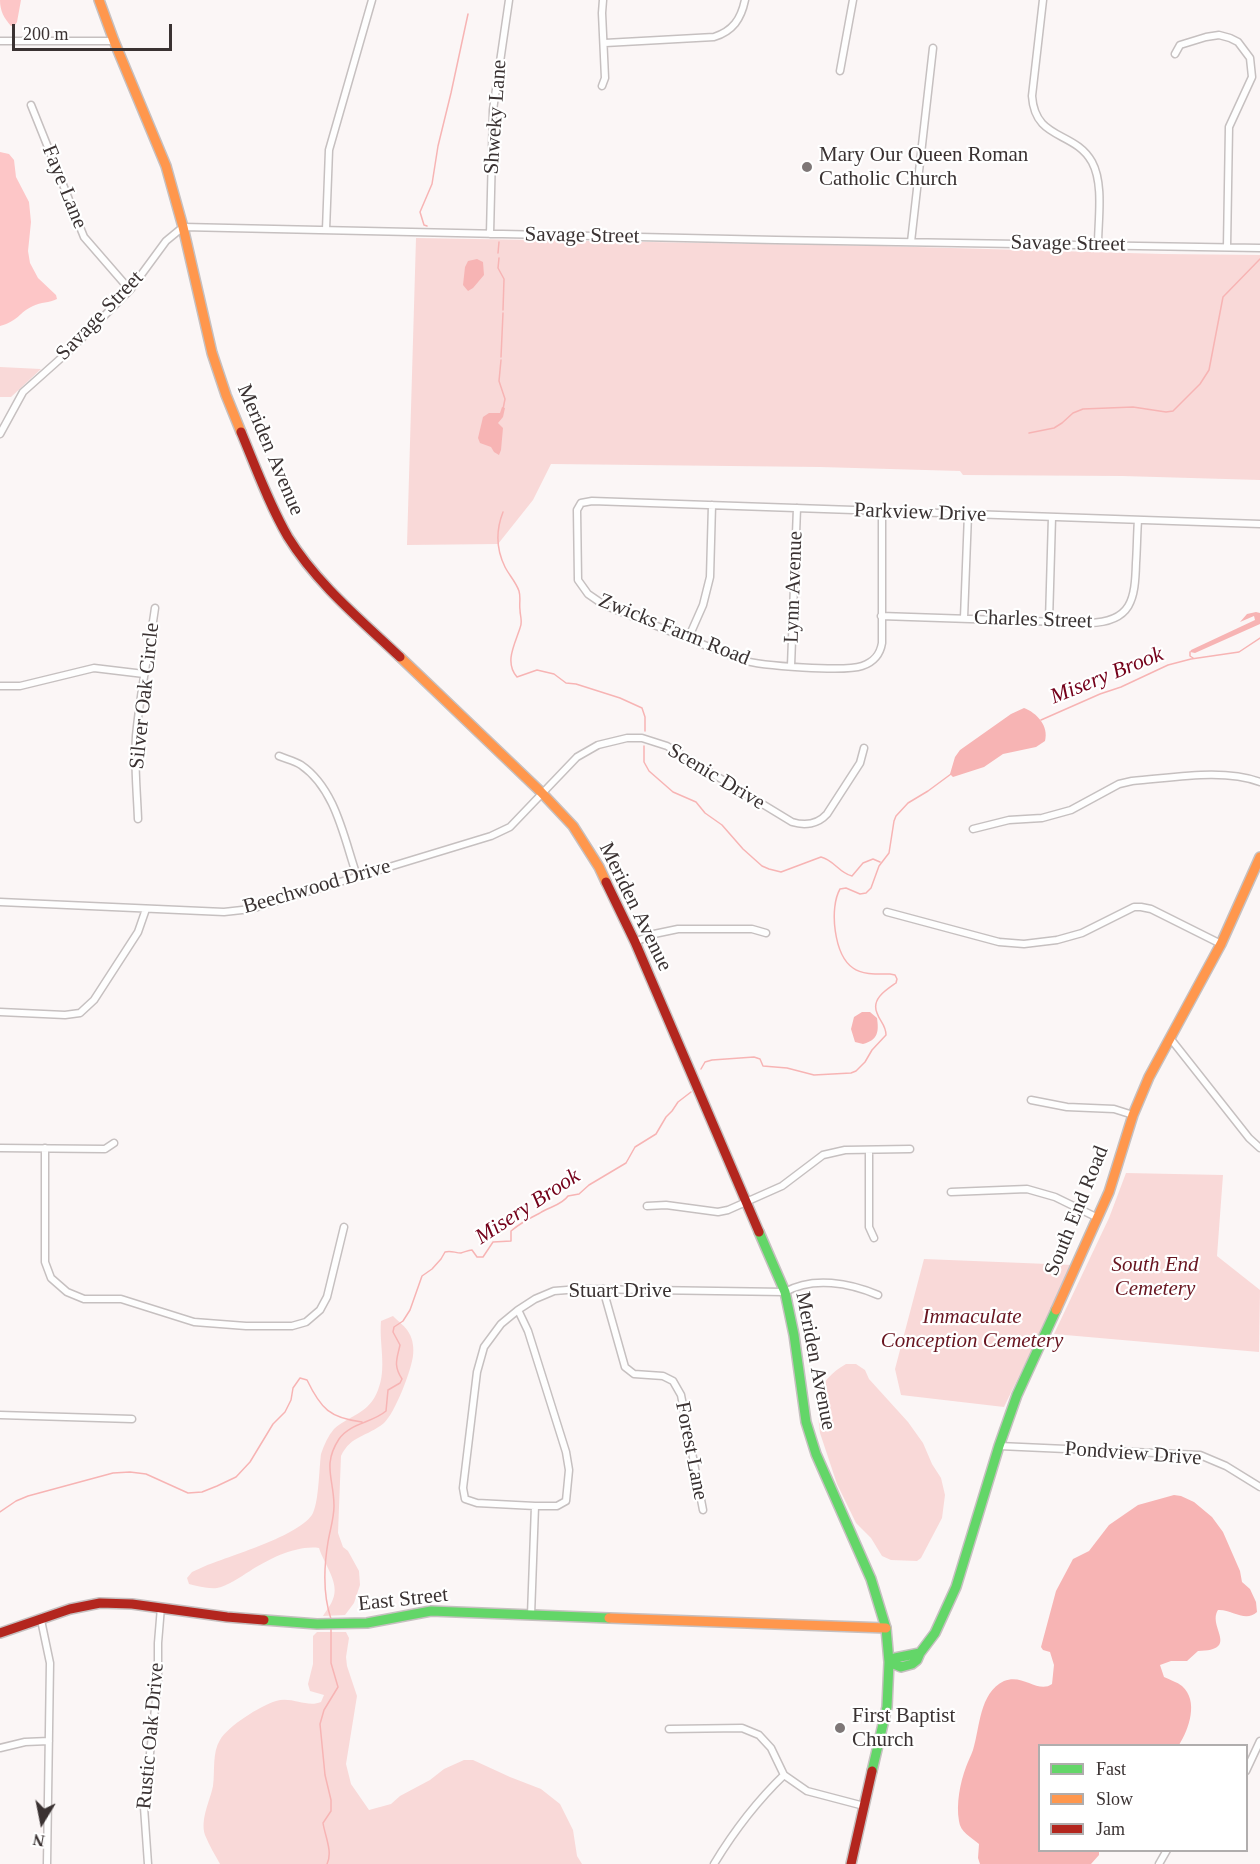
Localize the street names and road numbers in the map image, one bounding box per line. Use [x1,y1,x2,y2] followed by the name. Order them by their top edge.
[479,59,513,175] street label: Shweky Lane
[36,141,92,233] street label: Faye Lane
[524,222,640,250] street label: Savage Street
[1010,230,1126,258] street label: Savage Street
[51,266,149,366] street label: Savage Street
[231,381,309,519] street label: Meriden Avenue
[853,498,987,528] street label: Parkview Drive
[779,531,809,643] street label: Lynn Avenue
[595,588,753,672] street label: Zwicks Farm Road
[973,605,1093,635] street label: Charles Street
[125,622,165,770] street label: Silver Oak Circle
[663,738,769,816] street label: Scenic Drive
[593,838,677,976] street label: Meriden Avenue
[240,854,394,920] street label: Beechwood Drive
[1040,1142,1114,1280] street label: South End Road
[568,1278,672,1304] street label: Stuart Drive
[789,1290,841,1432] street label: Meriden Avenue
[669,1400,713,1502] street label: Forest Lane
[1064,1437,1202,1471] street label: Pondview Drive
[357,1583,449,1617] street label: East Street
[132,1662,170,1810] street label: Rustic Oak Drive

